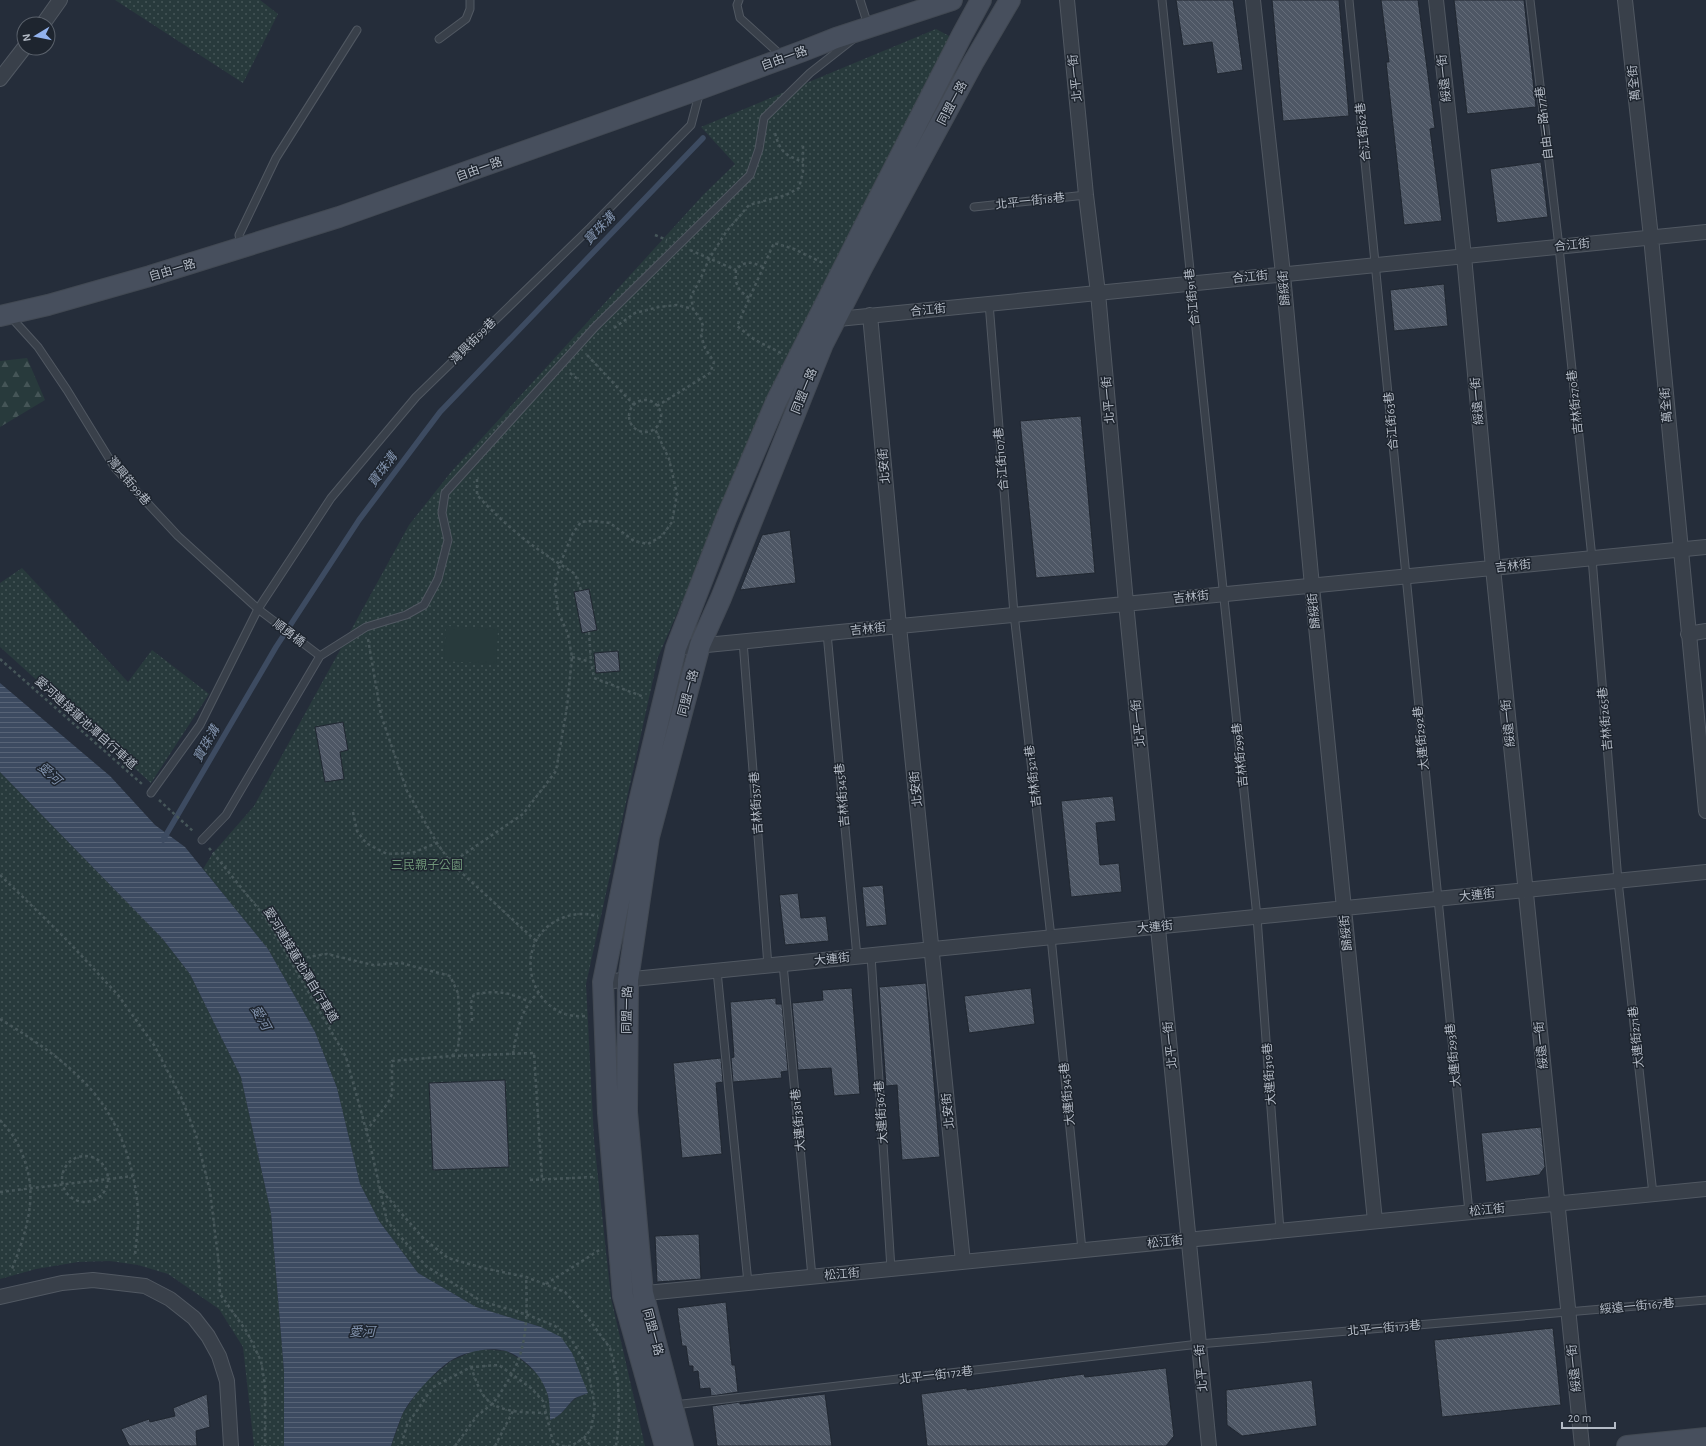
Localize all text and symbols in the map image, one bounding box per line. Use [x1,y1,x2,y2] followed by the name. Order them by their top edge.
[16,16,56,56] north arrow
[21,33,33,42] text: N
[759,43,809,72] street label: 自由一路
[1066,53,1083,103] street label: 北平一街
[1435,53,1452,103] street label: 綏遠一街
[1625,64,1642,102] street label: 萬全街
[935,79,969,127] street label: 同盟一路
[1533,85,1554,161] street label: 自由一路177巷
[1353,102,1372,162] street label: 合江街62巷
[454,154,504,183] street label: 自由一路
[995,190,1065,211] street label: 北平一街18巷
[580,208,620,248] water label: 寶珠溝
[1553,236,1591,253] street label: 合江街
[147,256,197,283] street label: 自由一路
[1182,268,1201,326] street label: 合江街91巷
[1231,268,1269,285] street label: 合江街
[1275,270,1292,307] street label: 歸綏街
[909,301,947,318] street label: 合江街
[447,315,498,366] street label: 灣興街99巷
[789,366,819,416] street label: 同盟一路
[1565,369,1584,435] street label: 吉林街270巷
[1099,376,1116,425] street label: 北平一街
[1468,377,1485,426] street label: 綏遠一街
[1657,387,1674,424] street label: 萬全街
[1381,391,1400,451] street label: 合江街63巷
[991,427,1010,491] street label: 合江街107巷
[364,448,401,489] water label: 寶珠溝
[875,448,892,485] street label: 北安街
[105,454,153,508] street label: 灣興街99巷
[1494,557,1532,574] street label: 吉林街
[1172,588,1210,605] street label: 吉林街
[1305,592,1322,630] street label: 歸綏街
[271,617,308,649] street label: 順勇橋
[849,620,887,637] street label: 吉林街
[675,668,700,718] street label: 同盟一路
[33,674,140,772] street label: 愛河連接蓮池潭自行車道
[1595,687,1614,752] street label: 吉林街265巷
[1129,698,1146,748] street label: 北平一街
[1499,698,1516,748] street label: 綏遠一街
[1411,705,1430,771] street label: 大連街292巷
[190,721,223,764] water label: 寶珠溝
[1230,722,1249,788] street label: 吉林街299巷
[1022,744,1043,808] street label: 吉林街321巷
[35,760,66,790] water label: 愛河
[832,763,851,827] street label: 吉林街345巷
[907,770,924,808] street label: 北安街
[747,771,764,835] street label: 吉林街357巷
[391,858,463,871] park label: 三民親子公園
[1458,886,1496,903] street label: 大連街
[261,905,341,1025] street label: 愛河連接蓮池潭自行車道
[1337,914,1354,952] street label: 歸綏街
[1136,918,1174,935] street label: 大連街
[813,950,851,967] street label: 大連街
[620,986,633,1034] street label: 同盟一路
[247,1003,273,1033] water label: 愛河
[1626,1005,1645,1069] street label: 大連街271巷
[1161,1020,1178,1070] street label: 北平一街
[1532,1020,1549,1070] street label: 綏遠一街
[1443,1023,1462,1088] street label: 大連街293巷
[1260,1042,1277,1106] street label: 大連街319巷
[1057,1062,1076,1126] street label: 大連街345巷
[872,1080,889,1144] street label: 大連街367巷
[788,1088,807,1152] street label: 大連街381巷
[939,1092,956,1130] street label: 北安街
[1468,1201,1506,1218] street label: 松江街
[1146,1233,1184,1250] street label: 松江街
[823,1265,860,1282] street label: 松江街
[1599,1296,1675,1315] street label: 綏遠一街167巷
[641,1307,666,1357] street label: 同盟一路
[1346,1318,1421,1337] street label: 北平一街173巷
[349,1325,378,1339] water label: 愛河
[1565,1343,1582,1393] street label: 綏遠一街
[1192,1344,1209,1393] street label: 北平一街
[898,1364,974,1386] street label: 北平一街172巷
[1562,1404,1615,1430] scale bar
[1568,1412,1591,1424] text: 20 m

